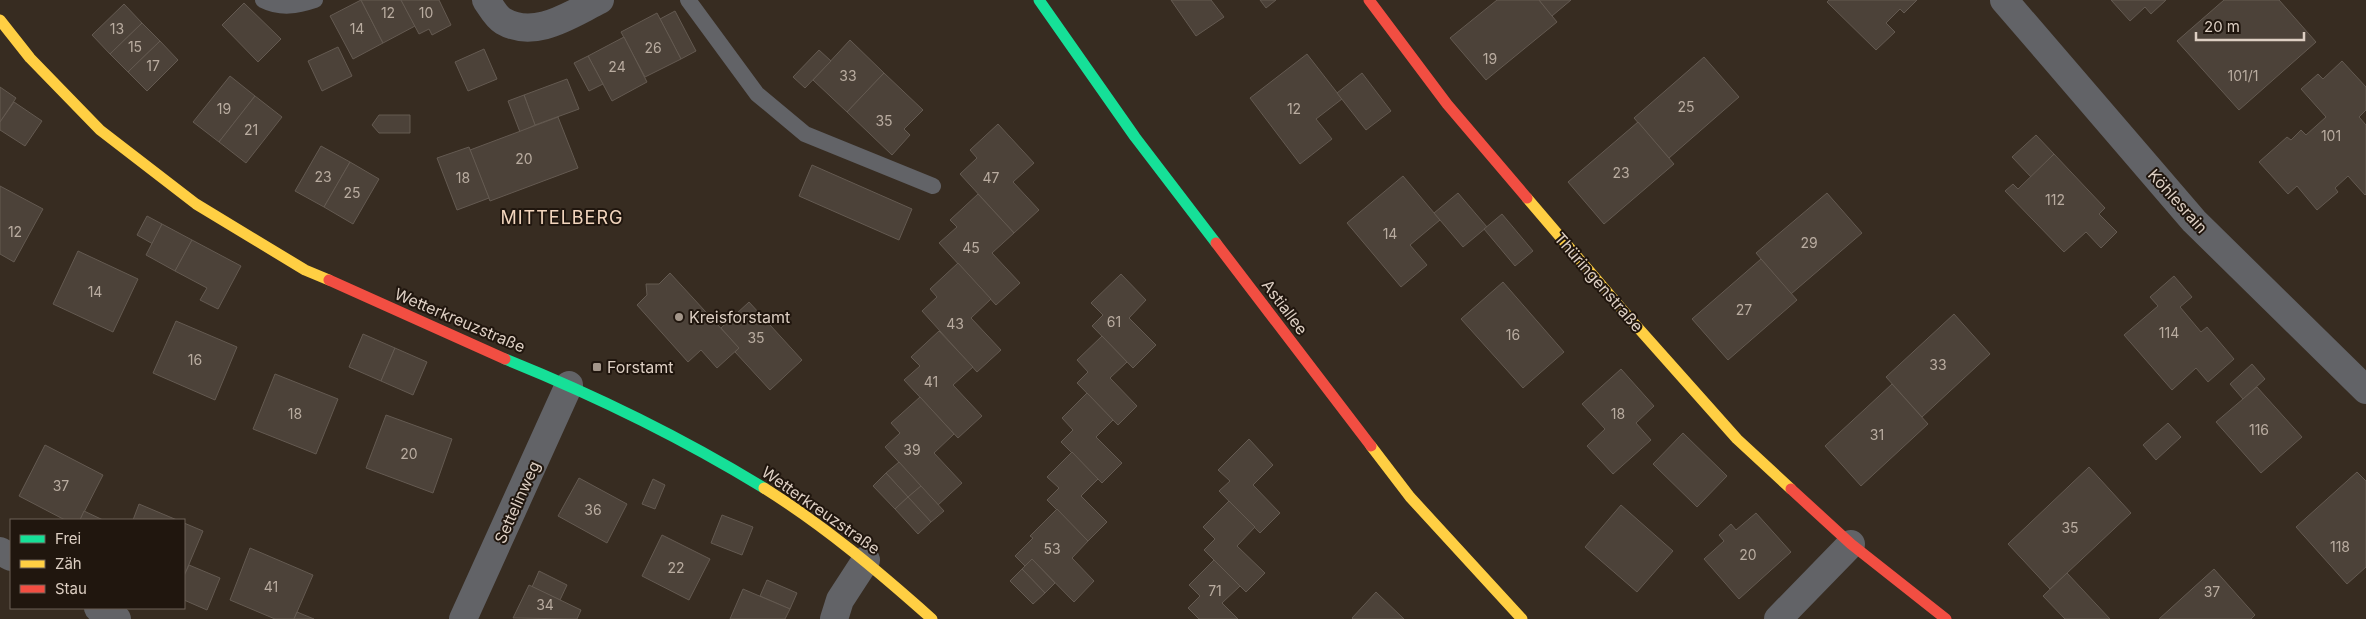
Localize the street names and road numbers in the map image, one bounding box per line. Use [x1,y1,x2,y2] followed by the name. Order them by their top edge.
[2144,165,2212,237] street label: Köhlesrain
[1550,228,1648,336] street label: Thüringenstraße
[1258,275,1312,339] street label: Astiallee
[392,283,528,357] street label: Wetterkreuzstraße
[490,458,544,546] street label: Settelinweg
[758,462,884,558] street label: Wetterkreuzstraße

